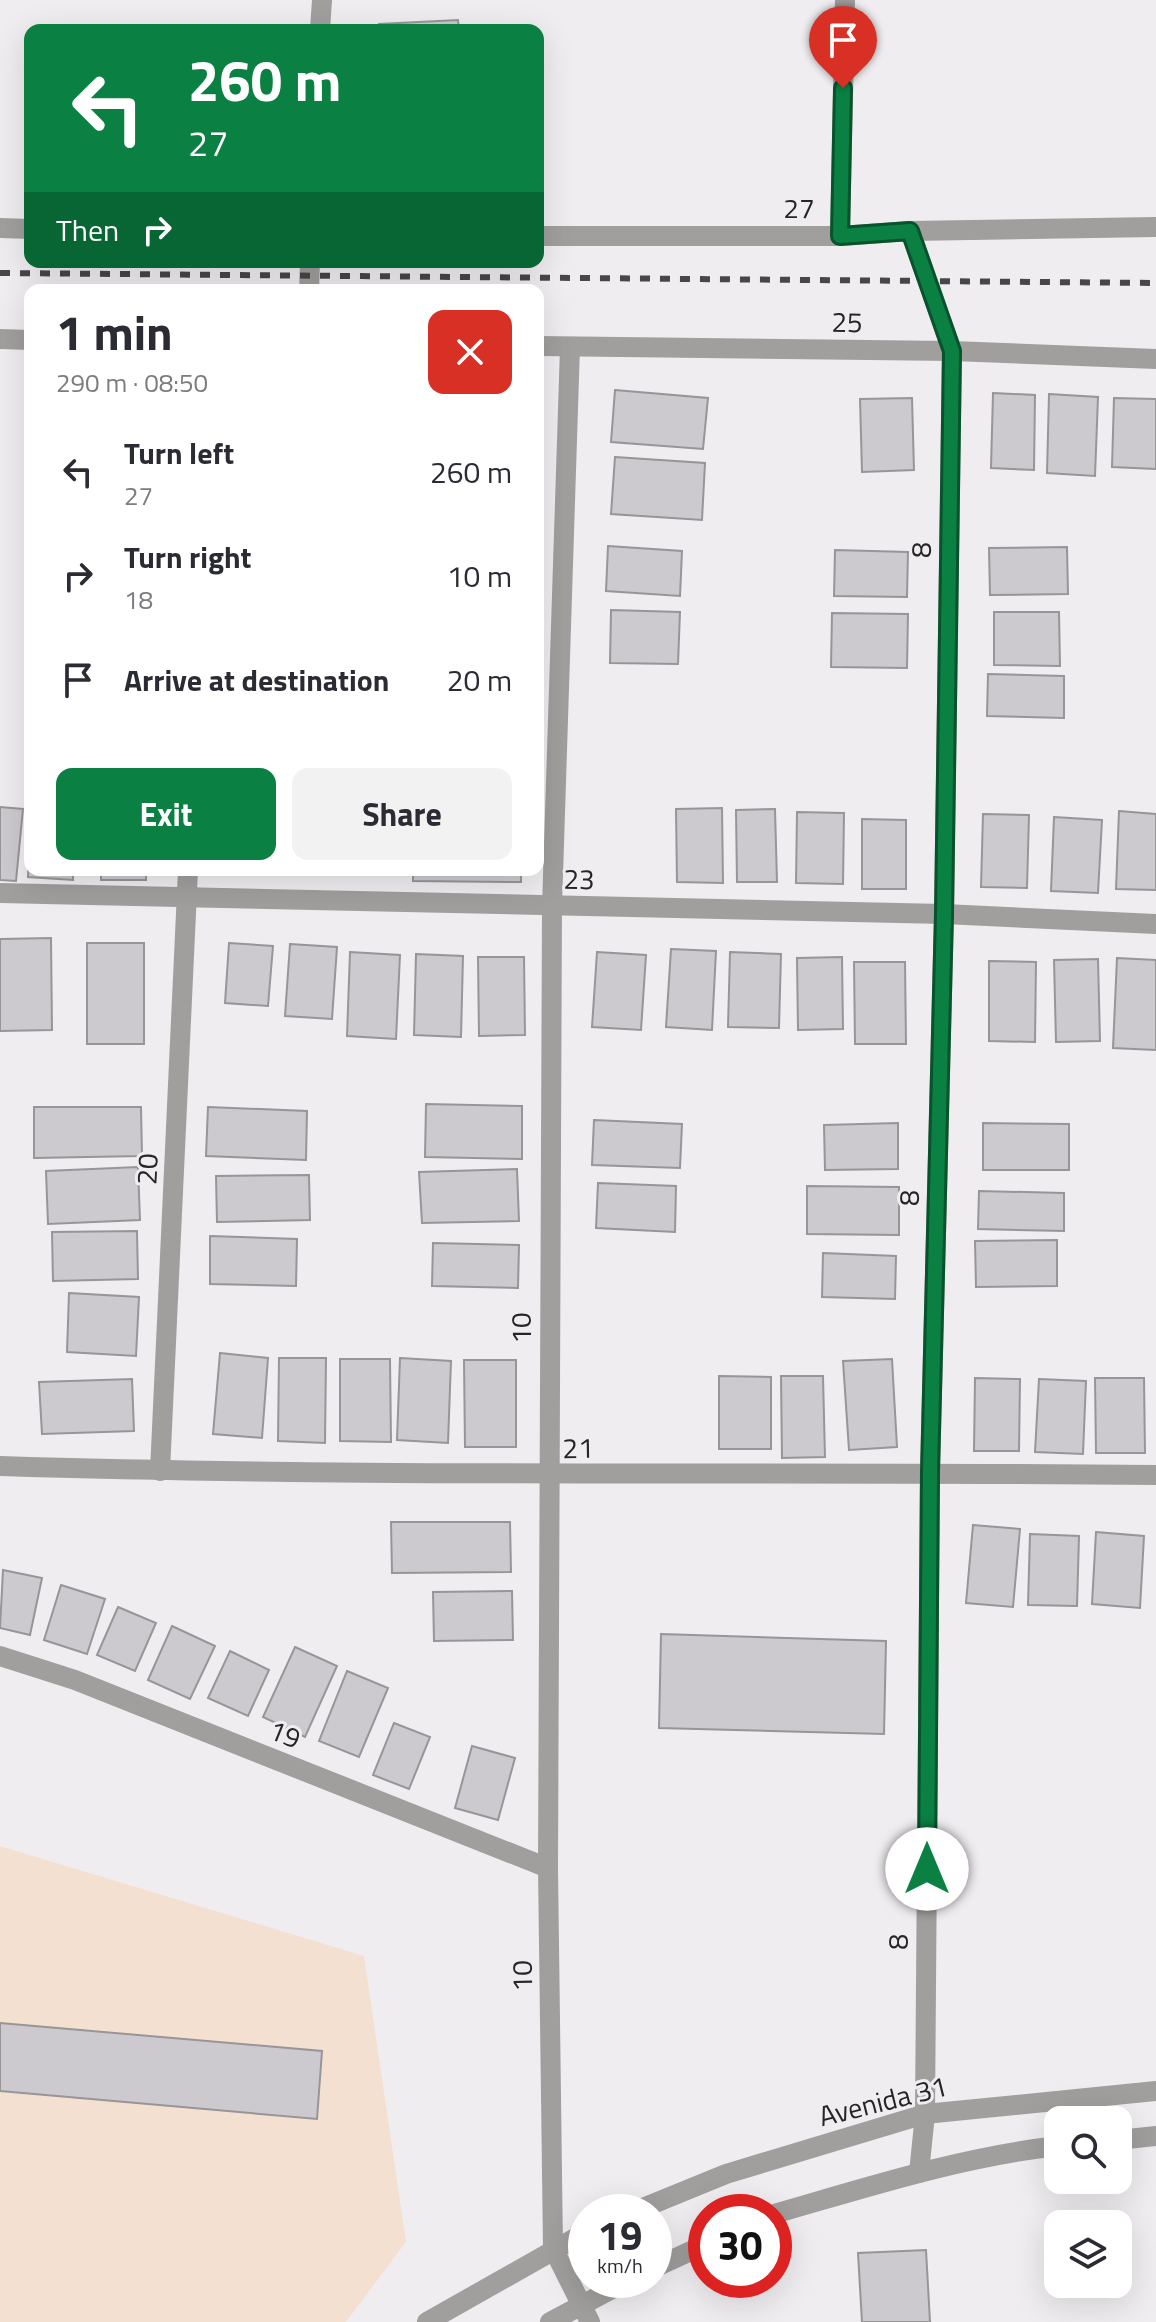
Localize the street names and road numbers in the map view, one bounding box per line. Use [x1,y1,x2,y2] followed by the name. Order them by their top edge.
[783,186,815,229] street label: 27
[831,300,863,343] street label: 25
[899,542,942,558] street label: 8
[563,857,595,900] street label: 23
[124,1152,169,1186] street label: 20
[887,1190,930,1206] street label: 8
[499,1312,542,1344] street label: 10
[562,1426,594,1469] street label: 21
[263,1708,308,1759] street label: 19
[876,1934,919,1950] street label: 8
[500,1960,543,1992] street label: 10
[814,2064,952,2137] street label: Avenida 31

